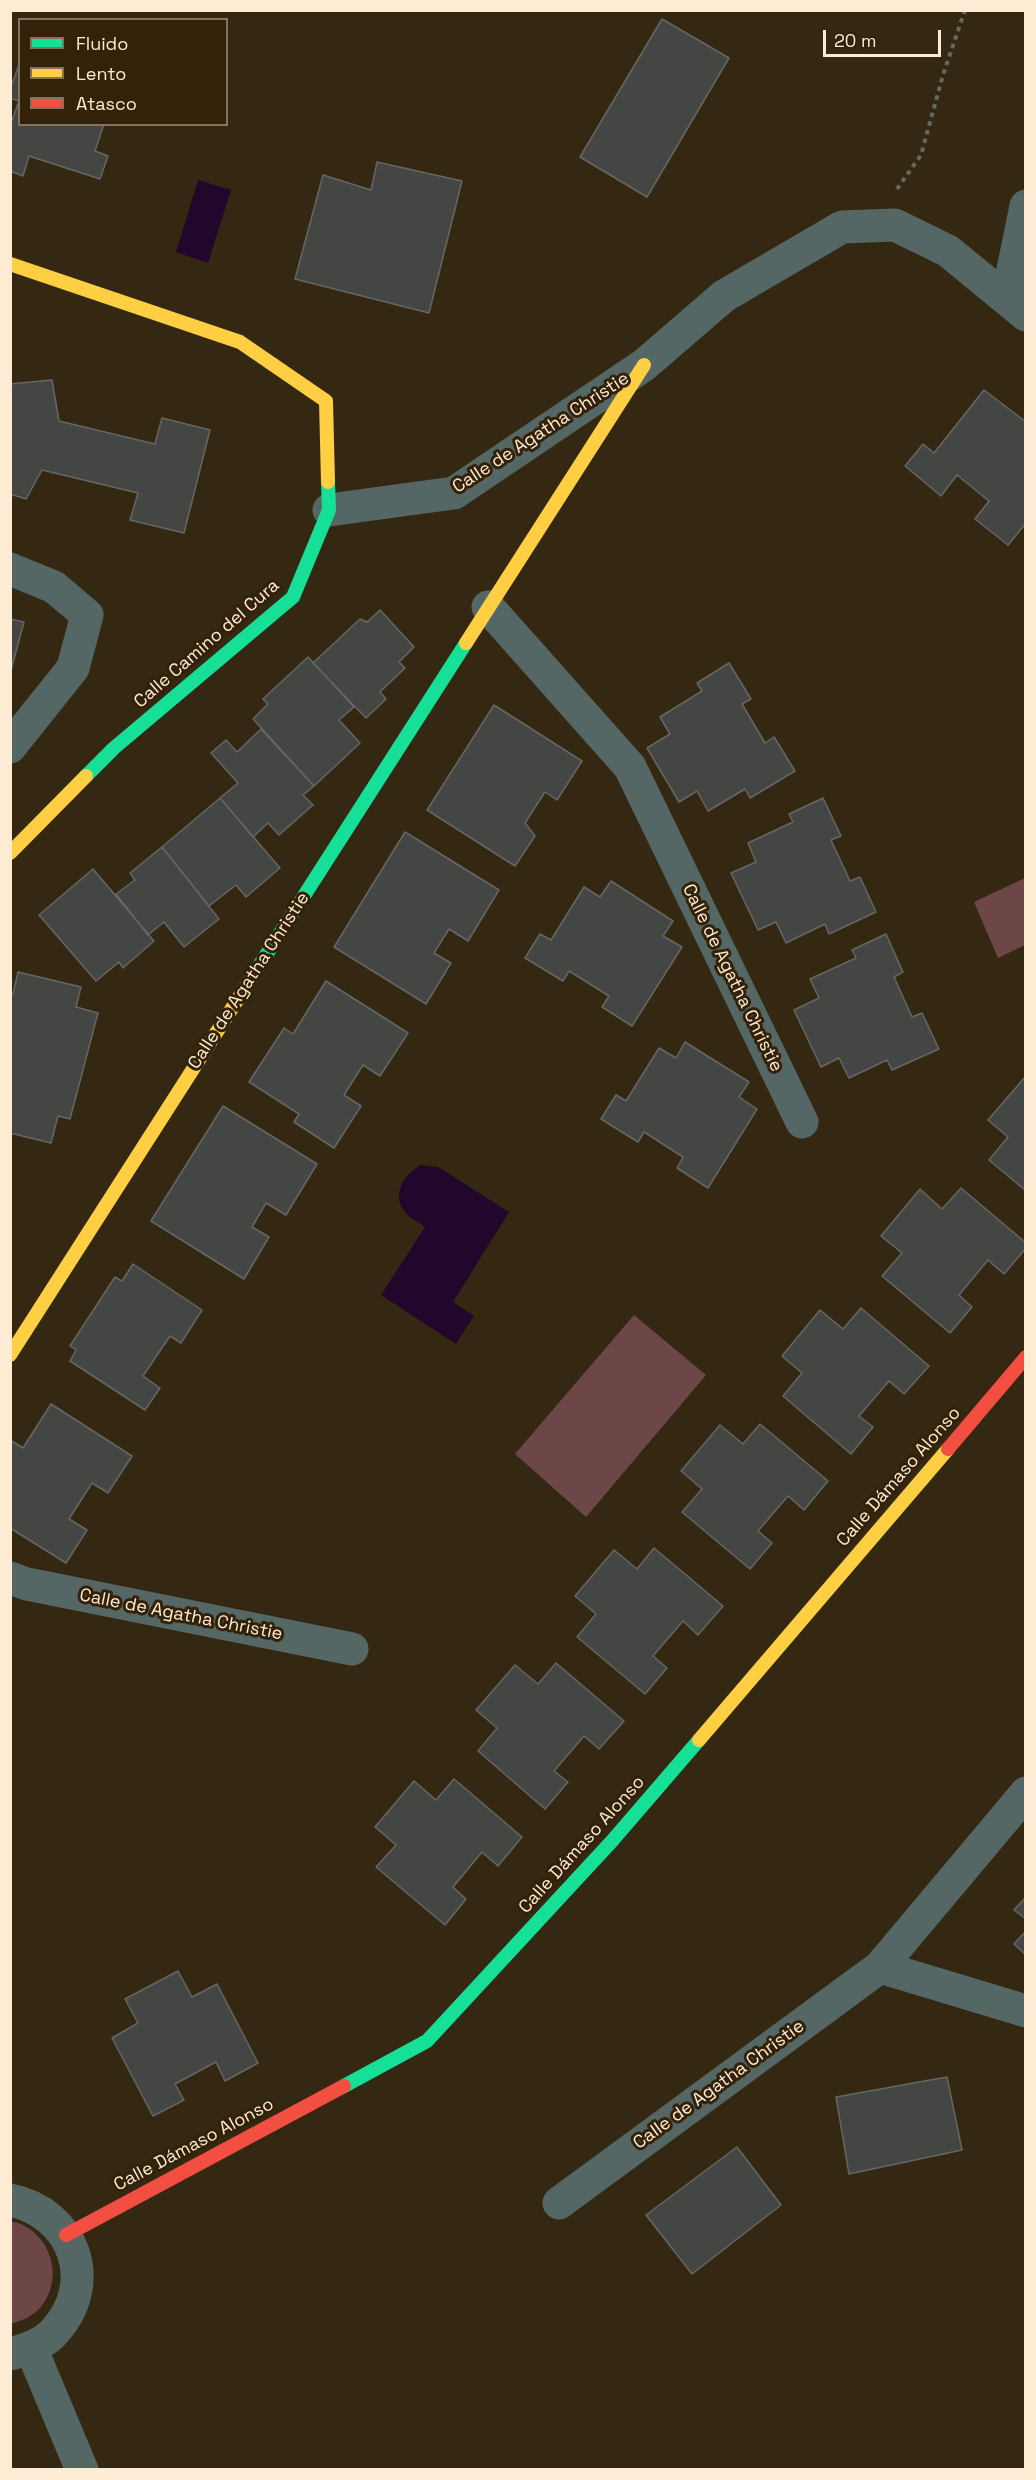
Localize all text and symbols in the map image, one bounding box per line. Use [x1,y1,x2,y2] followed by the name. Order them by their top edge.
[18,18,228,126] legend
[826,18,944,56] scale bar
[834,29,877,52] text: 20 m
[76,32,128,55] text: Fluido
[76,62,126,85] text: Lento
[76,92,137,115] text: Atasco
[449,368,633,498] street label: Calle de Agatha Christie
[130,575,284,713] street label: Calle Camino del Cura
[677,881,787,1075] street label: Calle de Agatha Christie
[184,889,314,1073] street label: Calle de Agatha Christie
[833,1403,965,1551] street label: Calle Dámaso Alonso
[78,1585,284,1645] street label: Calle de Agatha Christie
[514,1772,650,1918] street label: Calle Dámaso Alonso
[629,2016,809,2154] street label: Calle de Agatha Christie
[110,2094,278,2196] street label: Calle Dámaso Alonso

